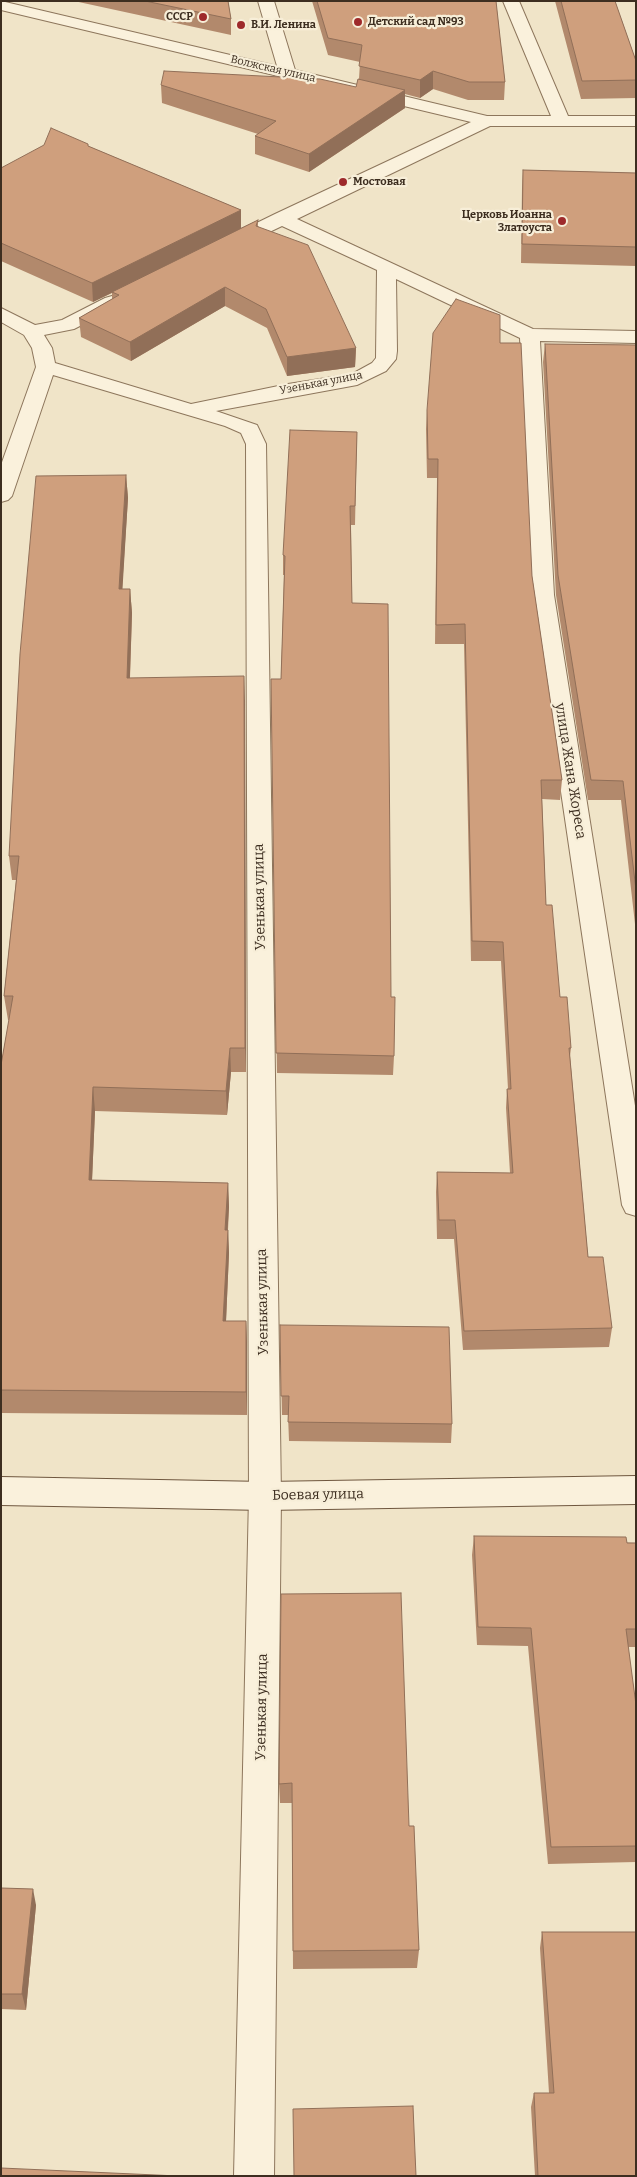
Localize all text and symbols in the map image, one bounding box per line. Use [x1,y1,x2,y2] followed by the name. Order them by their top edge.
[166,10,193,24] place label: СССР
[197,11,209,23] marker: СССР
[368,15,464,29] place label: Детский сад №93
[352,16,364,28] marker: Детский сад №93
[251,18,316,32] place label: В.И. Ленина
[235,19,247,31] marker: В.И. Ленина
[229,53,317,85] street label: Волжская улица
[353,175,406,189] place label: Мостовая
[337,176,349,188] marker: Мостовая
[462,208,552,234] place label: Церковь Иоанна Златоуста
[556,215,568,227] marker: Церковь Иоанна Златоуста
[279,369,363,397] street label: Узенькая улица
[551,702,589,840] street label: улица Жана Жореса
[251,843,269,951] street label: Узенькая улица
[254,1248,272,1356] street label: Узенькая улица
[272,1486,364,1504] street label: Боевая улица
[253,1653,271,1761] street label: Узенькая улица

